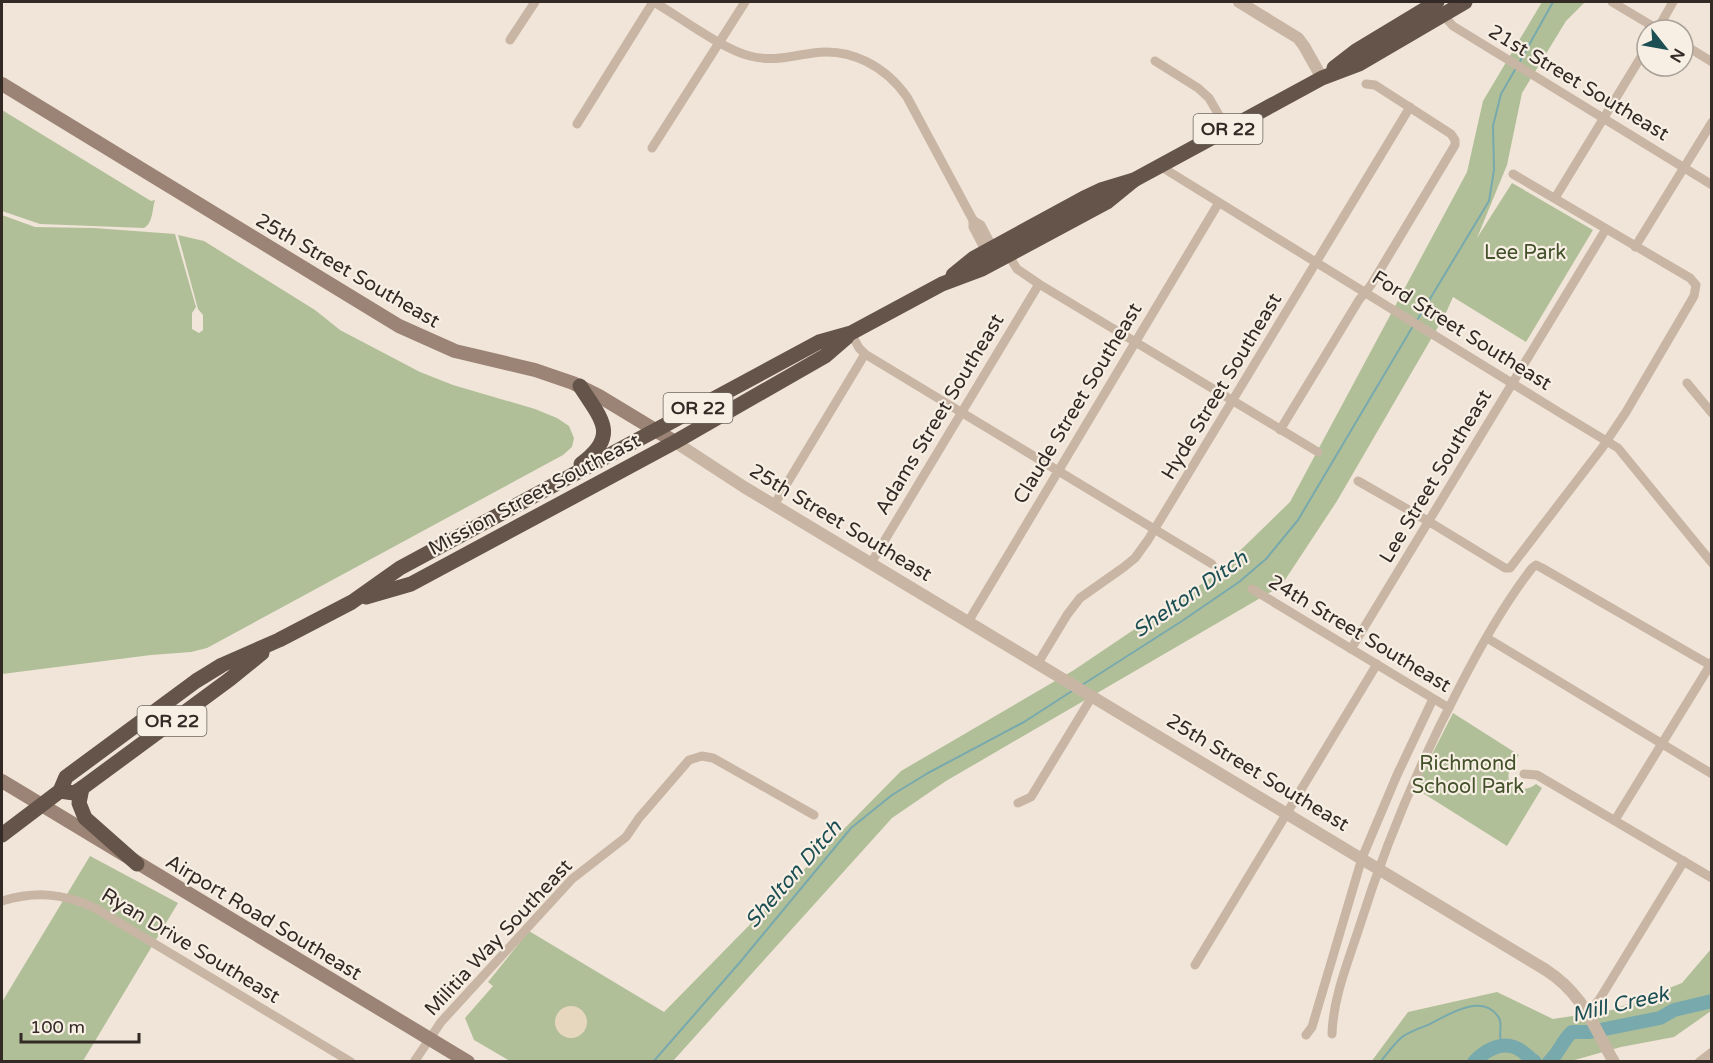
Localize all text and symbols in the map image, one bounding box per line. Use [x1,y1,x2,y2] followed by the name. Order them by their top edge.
[1635,18,1695,78] north arrow
[1484,20,1673,146] street label: 21st Street Southeast
[1665,45,1689,66] text: N
[1194,114,1262,144] road number: OR 22
[251,208,444,334] street label: 25th Street Southeast
[1484,241,1566,265] park label: Lee Park
[1367,266,1556,396] street label: Ford Street Southeast
[1157,289,1287,484] street label: Hyde Street Southeast
[1008,298,1148,508] street label: Claude Street Southeast
[870,309,1010,519] street label: Adams Street Southeast
[1375,385,1497,568] street label: Lee Street Southeast
[664,393,732,423] road number: OR 22
[424,429,645,561] street label: Mission Street Southeast
[745,459,936,587] street label: 25th Street Southeast
[1128,545,1253,643] water label: Shelton Ditch
[1264,570,1455,698] street label: 24th Street Southeast
[138,706,207,736] road number: OR 22
[1162,709,1353,837] street label: 25th Street Southeast
[1412,752,1524,799] park label: Richmond School Park
[740,815,848,933] water label: Shelton Ditch
[161,850,366,986] street label: Airport Road Southeast
[420,854,578,1021] street label: Militia Way Southeast
[97,883,284,1009] street label: Ryan Drive Southeast
[1569,981,1672,1028] water label: Mill Creek
[21,1006,140,1044] scale bar
[30,1016,85,1038] text: 100 m

